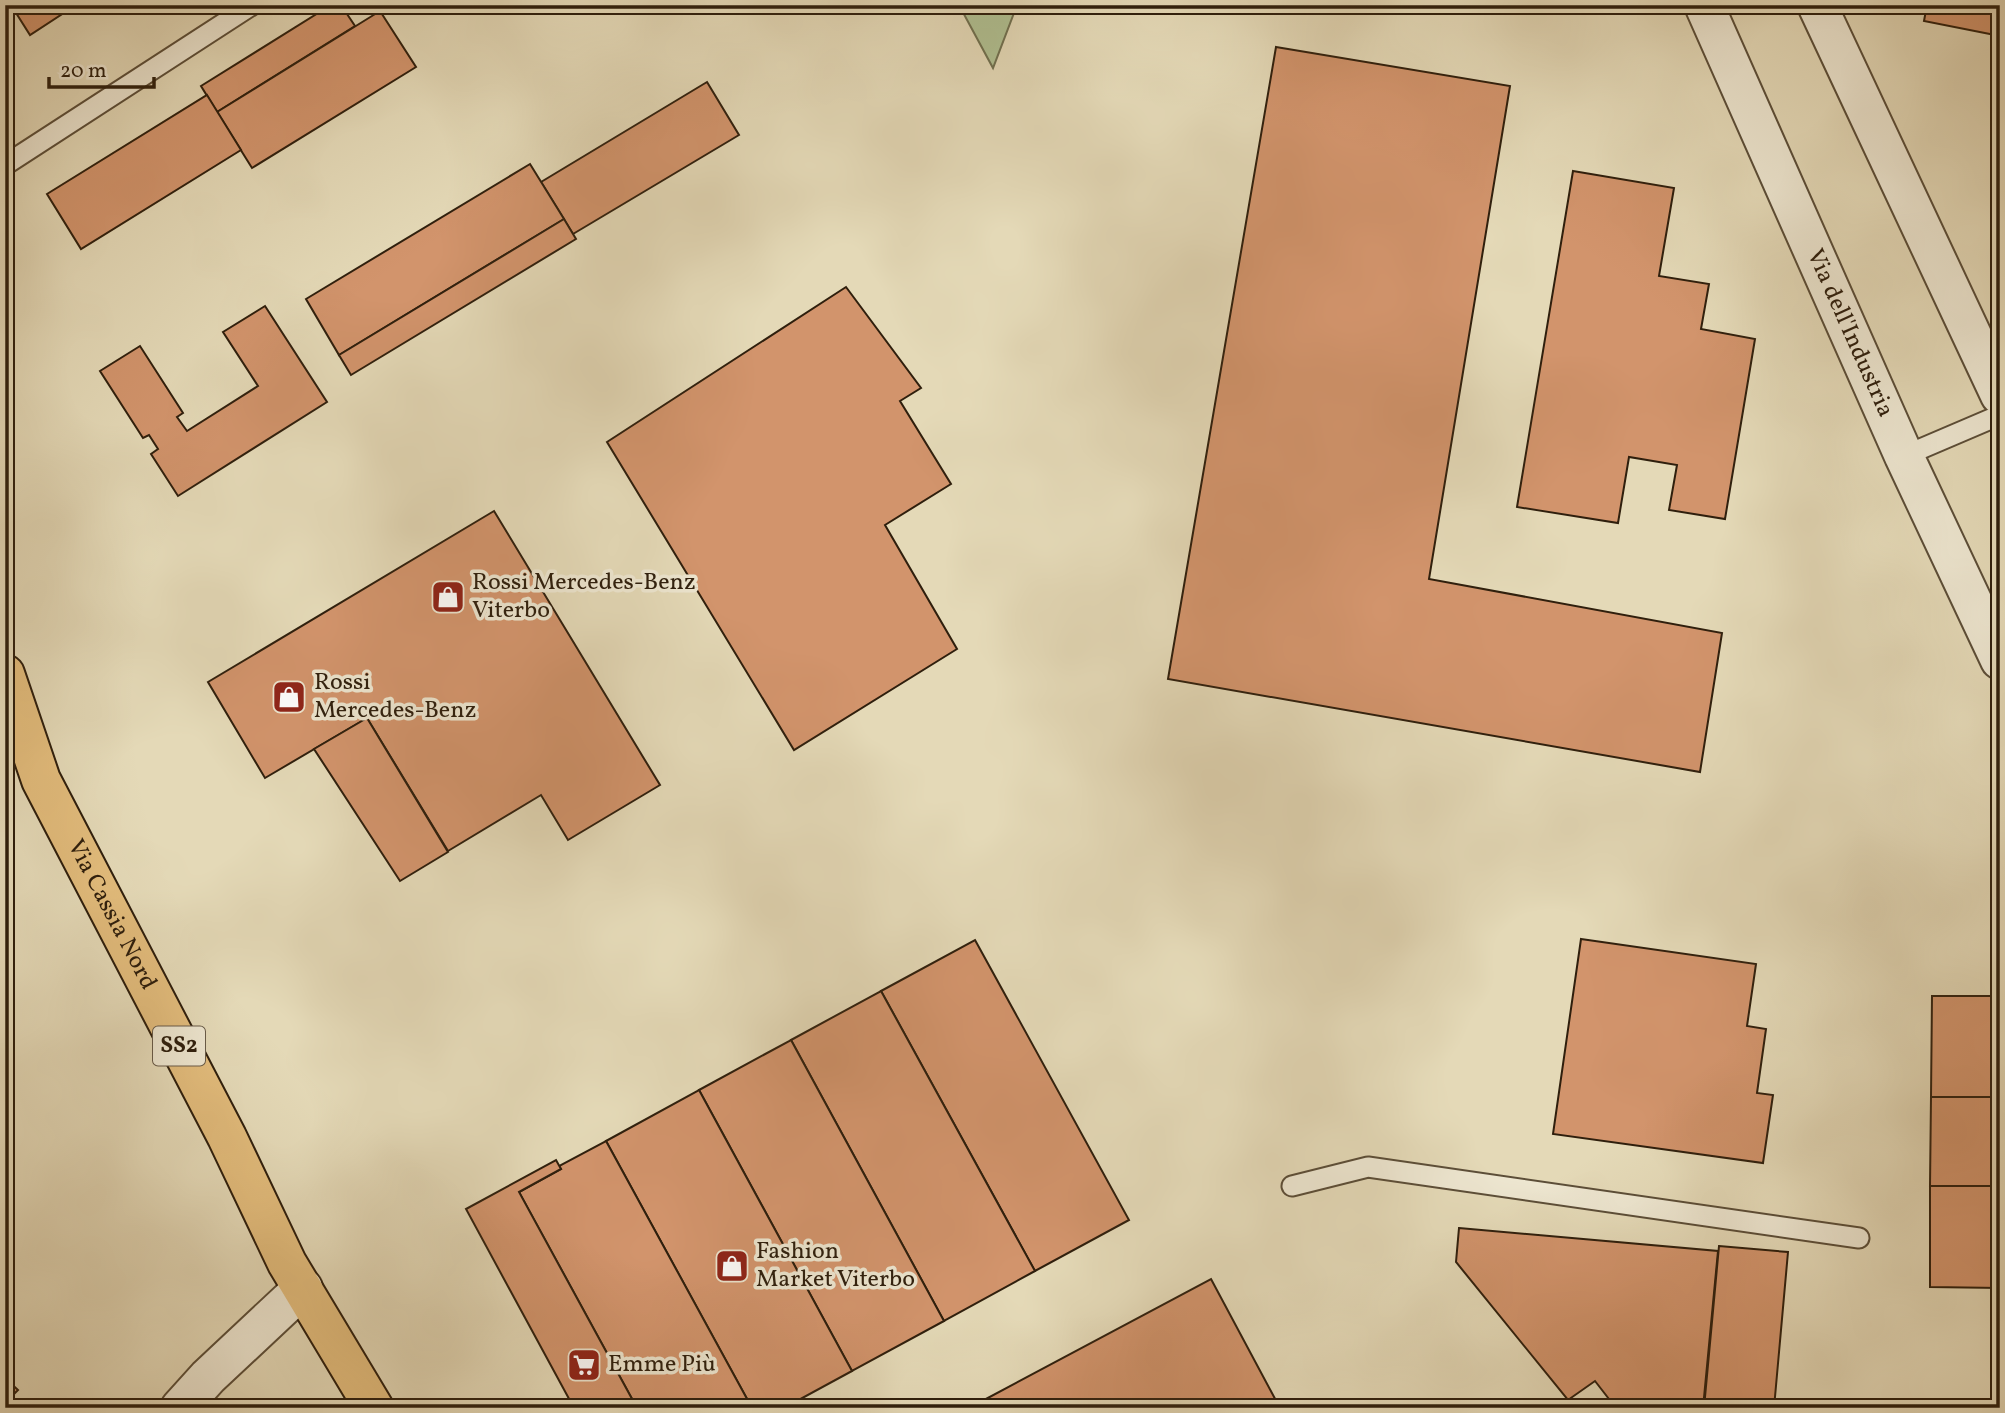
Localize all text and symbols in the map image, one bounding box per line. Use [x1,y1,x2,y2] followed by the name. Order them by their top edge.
[49,46,154,90] scale bar
[60,57,106,86] text: 20 m
[1797,244,1902,423] street label: Via dell'Industria
[472,566,696,628] place label: Rossi Mercedes-Benz Viterbo
[429,578,467,616] shop icon: Rossi Mercedes-Benz Viterbo
[314,666,477,728] place label: Rossi Mercedes-Benz
[270,678,308,716] shop icon: Rossi Mercedes-Benz
[58,834,165,996] street label: Via Cassia Nord
[153,1026,205,1065] road number: SS2
[756,1235,915,1297] place label: Fashion Market Viterbo
[713,1247,751,1285] shop icon: Fashion Market Viterbo
[565,1346,603,1384] supermarket icon: Emme Più
[608,1348,716,1382] place label: Emme Più

